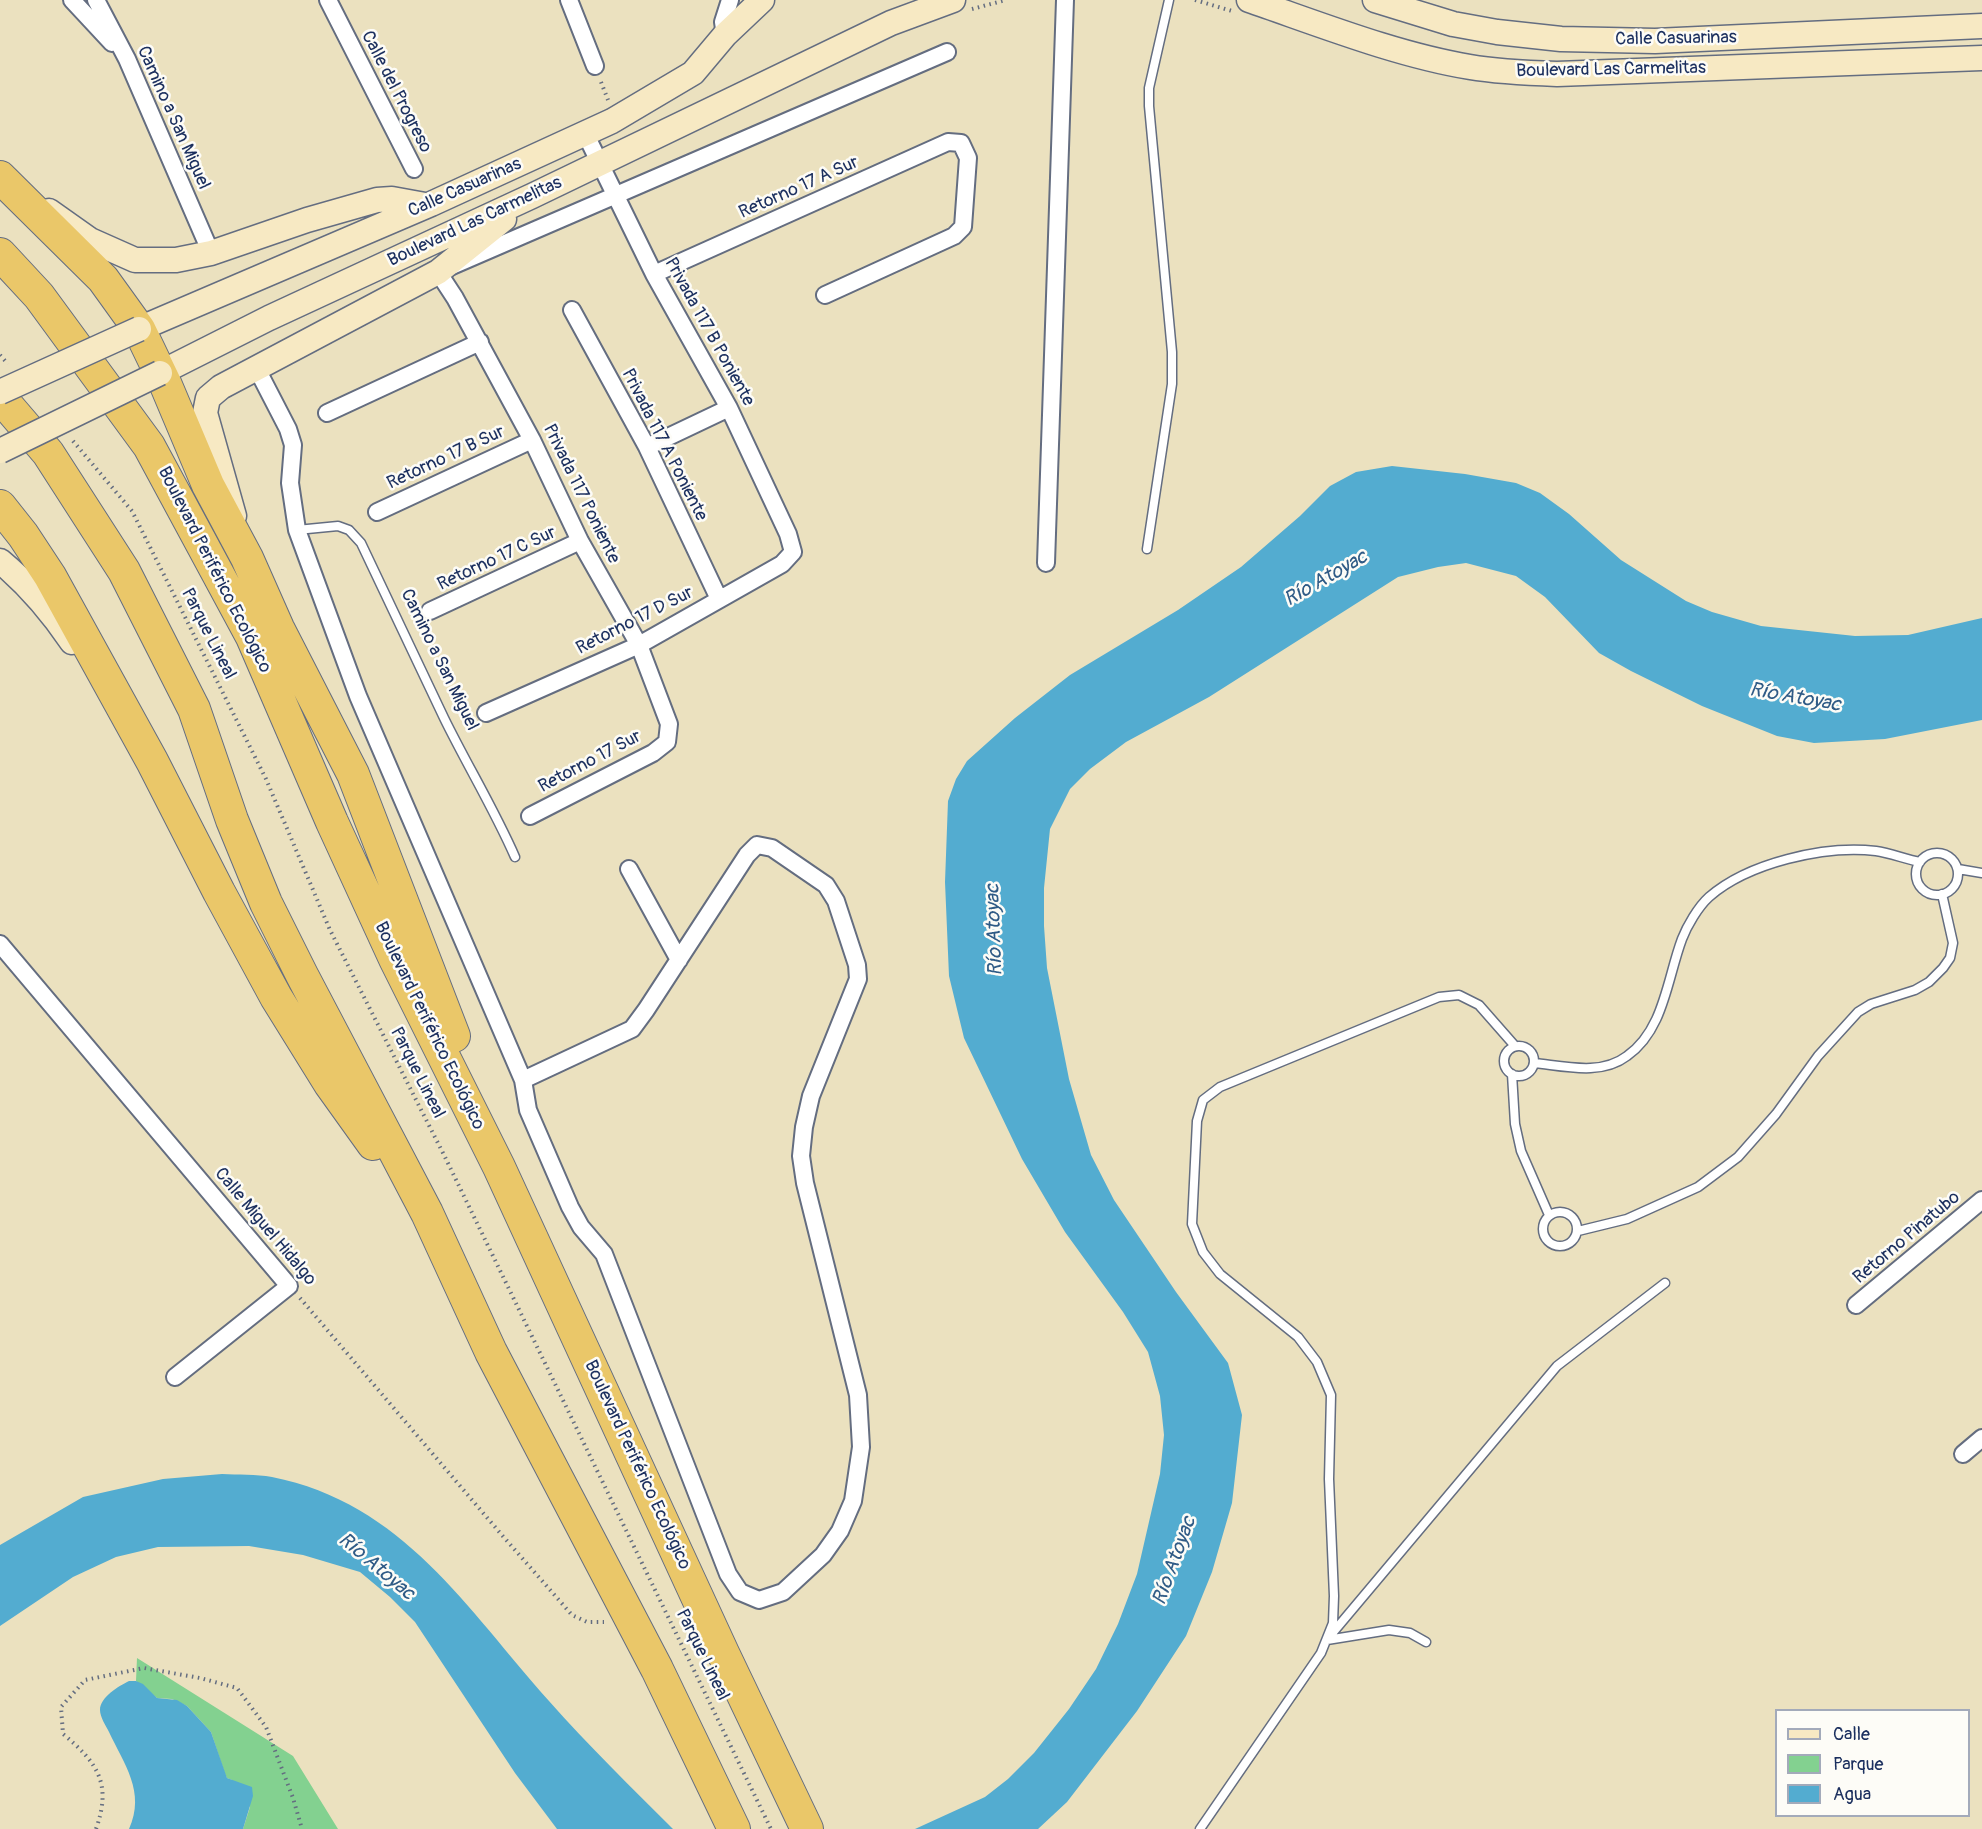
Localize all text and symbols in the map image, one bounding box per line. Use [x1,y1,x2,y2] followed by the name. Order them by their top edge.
[356,27,436,157] street label: Calle del Progreso
[1615,27,1737,51] street label: Calle Casuarinas
[132,43,214,193] street label: Camino a San Miguel
[1516,58,1706,82] street label: Boulevard Las Carmelitas
[736,152,862,224] street label: Retorno 17 A Sur
[405,153,525,223] street label: Calle Casuarinas
[384,172,566,272] street label: Boulevard Las Carmelitas
[659,254,759,410] street label: Privada 117 B Poniente
[616,365,712,525] street label: Privada 117 A Poniente
[384,421,508,495] street label: Retorno 17 B Sur
[538,421,624,567] street label: Privada 117 Poniente
[153,463,275,677] street label: Boulevard Periférico Ecológico
[434,522,560,596] street label: Retorno 17 C Sur
[1280,546,1372,612] water label: Río Atoyac
[573,582,697,660] street label: Retorno 17 D Sur
[176,585,240,683] street label: Parque Lineal
[395,586,483,734] street label: Camino a San Miguel
[1748,678,1842,718] water label: Río Atoyac
[535,726,645,798] street label: Retorno 17 Sur
[981,884,1009,976] water label: Río Atoyac
[369,919,489,1133] street label: Boulevard Periférico Ecológico
[385,1024,449,1122] street label: Parque Lineal
[209,1164,321,1290] street label: Calle Miguel Hidalgo
[1849,1187,1965,1289] street label: Retorno Pinatubo
[579,1357,695,1573] street label: Boulevard Periférico Ecológico
[1148,1514,1202,1608] water label: Río Atoyac
[333,1528,419,1606] water label: Río Atoyac
[671,1606,733,1704] street label: Parque Lineal
[1775,1709,1970,1817] legend
[1833,1723,1870,1746] text: Calle
[1833,1753,1883,1776] text: Parque
[1833,1783,1871,1806] text: Agua

